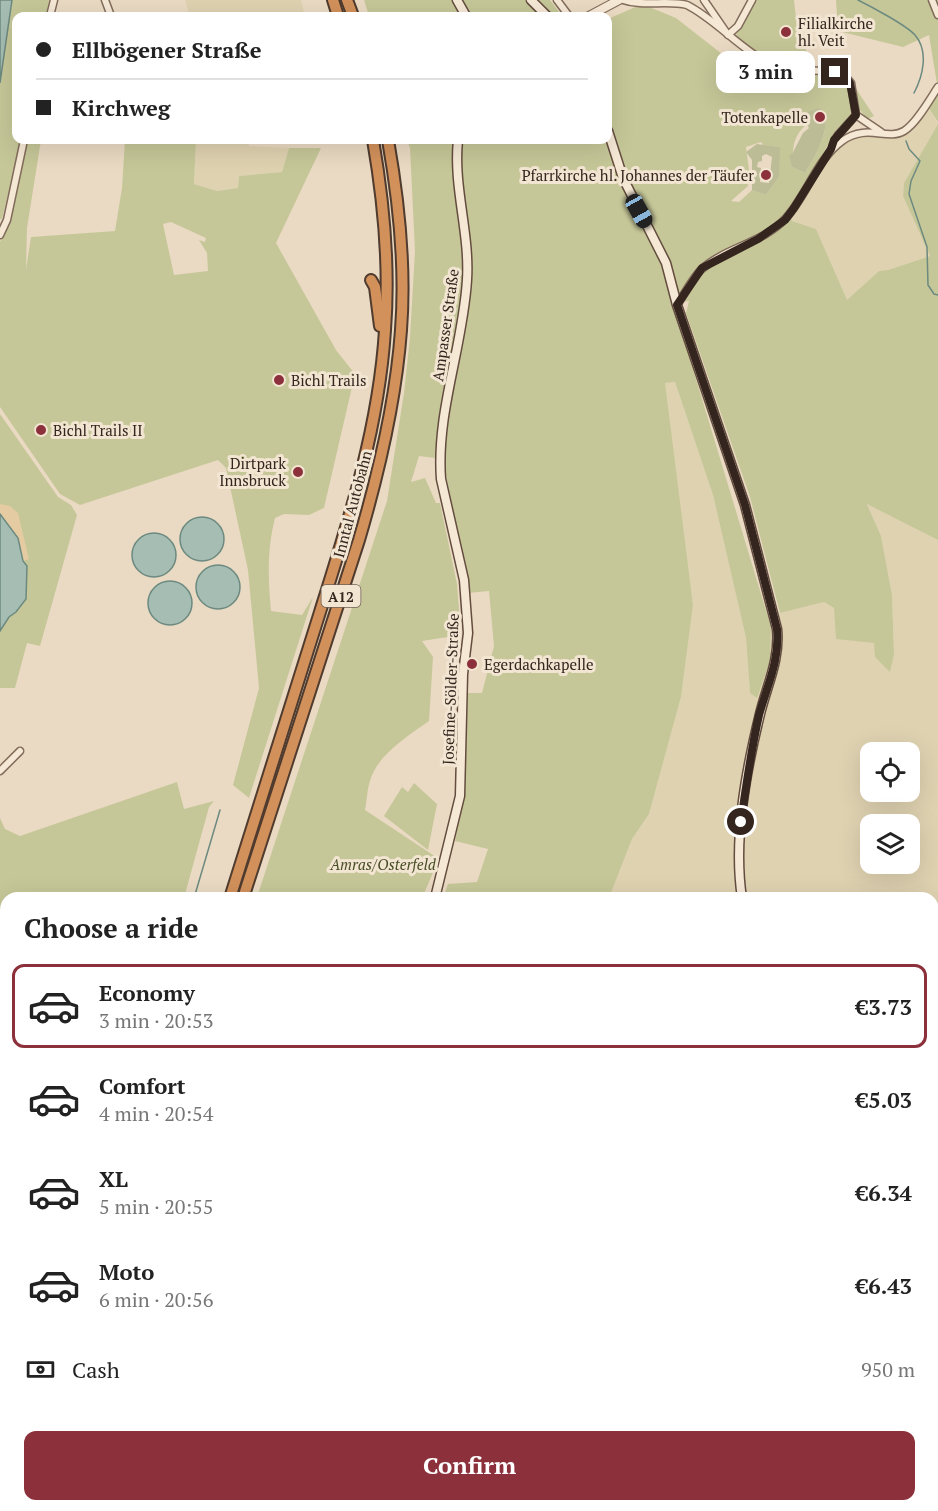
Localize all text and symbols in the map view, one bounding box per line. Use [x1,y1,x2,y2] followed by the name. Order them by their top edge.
[798,13,873,50] place label: Filialkirche hl. Veit
[779,25,793,39] marker: Filialkirche hl. Veit
[72,35,262,64] text: Ellbögener Straße
[715,51,814,93] callout: 3 min
[738,58,793,85] text: 3 min
[821,58,848,85] route end
[72,93,170,122] text: Kirchweg
[722,107,808,127] place label: Totenkapelle
[813,110,827,124] marker: Totenkapelle
[522,165,754,185] place label: Pfarrkirche hl. Johannes der Täufer
[759,168,773,182] marker: Pfarrkirche hl. Johannes der Täufer
[622,191,656,231] car
[427,268,463,382] street label: Ampasser Straße
[291,370,366,390] place label: Bichl Trails
[272,373,286,387] marker: Bichl Trails
[53,420,143,440] place label: Bichl Trails II
[34,423,48,437] marker: Bichl Trails II
[328,448,376,560] street label: Inntal Autobahn
[219,453,286,490] place label: Dirtpark Innsbruck
[291,465,305,479] marker: Dirtpark Innsbruck
[322,585,360,607] road number: A12
[437,613,463,765] street label: Josefine-Sölder-Straße
[484,654,594,674] place label: Egerdachkapelle
[465,657,479,671] marker: Egerdachkapelle
[860,742,920,874] map controls
[860,742,920,802] button: locate
[727,808,754,835] route start
[860,814,920,874] button: layers
[329,854,437,874] park label: Amras/Osterfeld
[24,910,199,946] text: Choose a ride
[99,978,195,1007] text: Economy
[27,979,81,1033] icon: car
[856,992,912,1021] text: €3.73
[99,1007,213,1034] text: 3 min · 20:53
[99,1071,185,1100] text: Comfort
[27,1072,81,1126] icon: car
[856,1085,912,1114] text: €5.03
[99,1100,213,1127] text: 4 min · 20:54
[99,1164,128,1193] text: XL
[27,1165,81,1219] icon: car
[856,1178,912,1207] text: €6.34
[99,1193,213,1220] text: 5 min · 20:55
[99,1257,154,1286] text: Moto
[27,1258,81,1312] icon: car
[856,1271,912,1300] text: €6.43
[99,1286,213,1313] text: 6 min · 20:56
[24,1353,57,1386] icon: cash
[72,1355,120,1384] text: Cash
[861,1356,915,1383] text: 950 m
[24,1431,915,1500] button: Confirm

